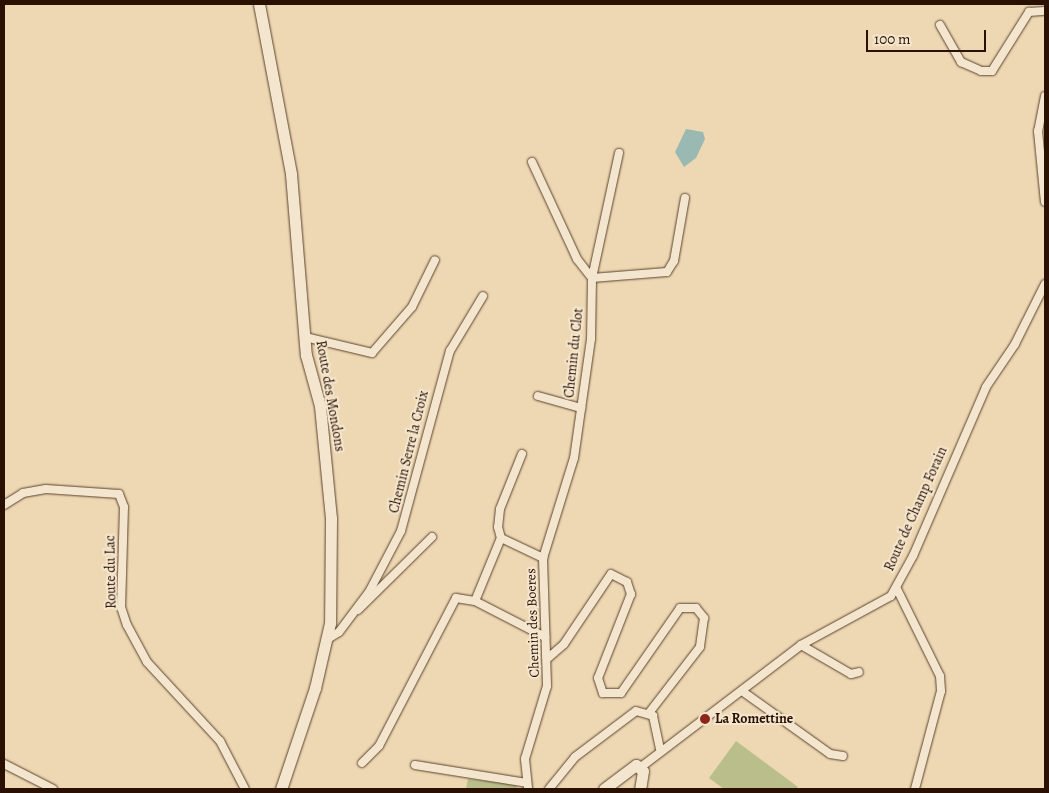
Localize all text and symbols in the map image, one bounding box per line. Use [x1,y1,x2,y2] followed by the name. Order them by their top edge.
[869,20,989,52] scale bar
[874,29,911,49] text: 100 m
[561,307,587,399] street label: Chemin du Clot
[312,339,348,453] street label: Route des Mondons
[386,389,432,515] street label: Chemin Serre la Croix
[881,444,951,574] street label: Route de Champ Forain
[102,535,120,609] street label: Route du Lac
[523,568,543,678] street label: Chemin des Boeres
[715,711,793,727] place label: La Romettine
[699,713,711,725] marker: La Romettine

